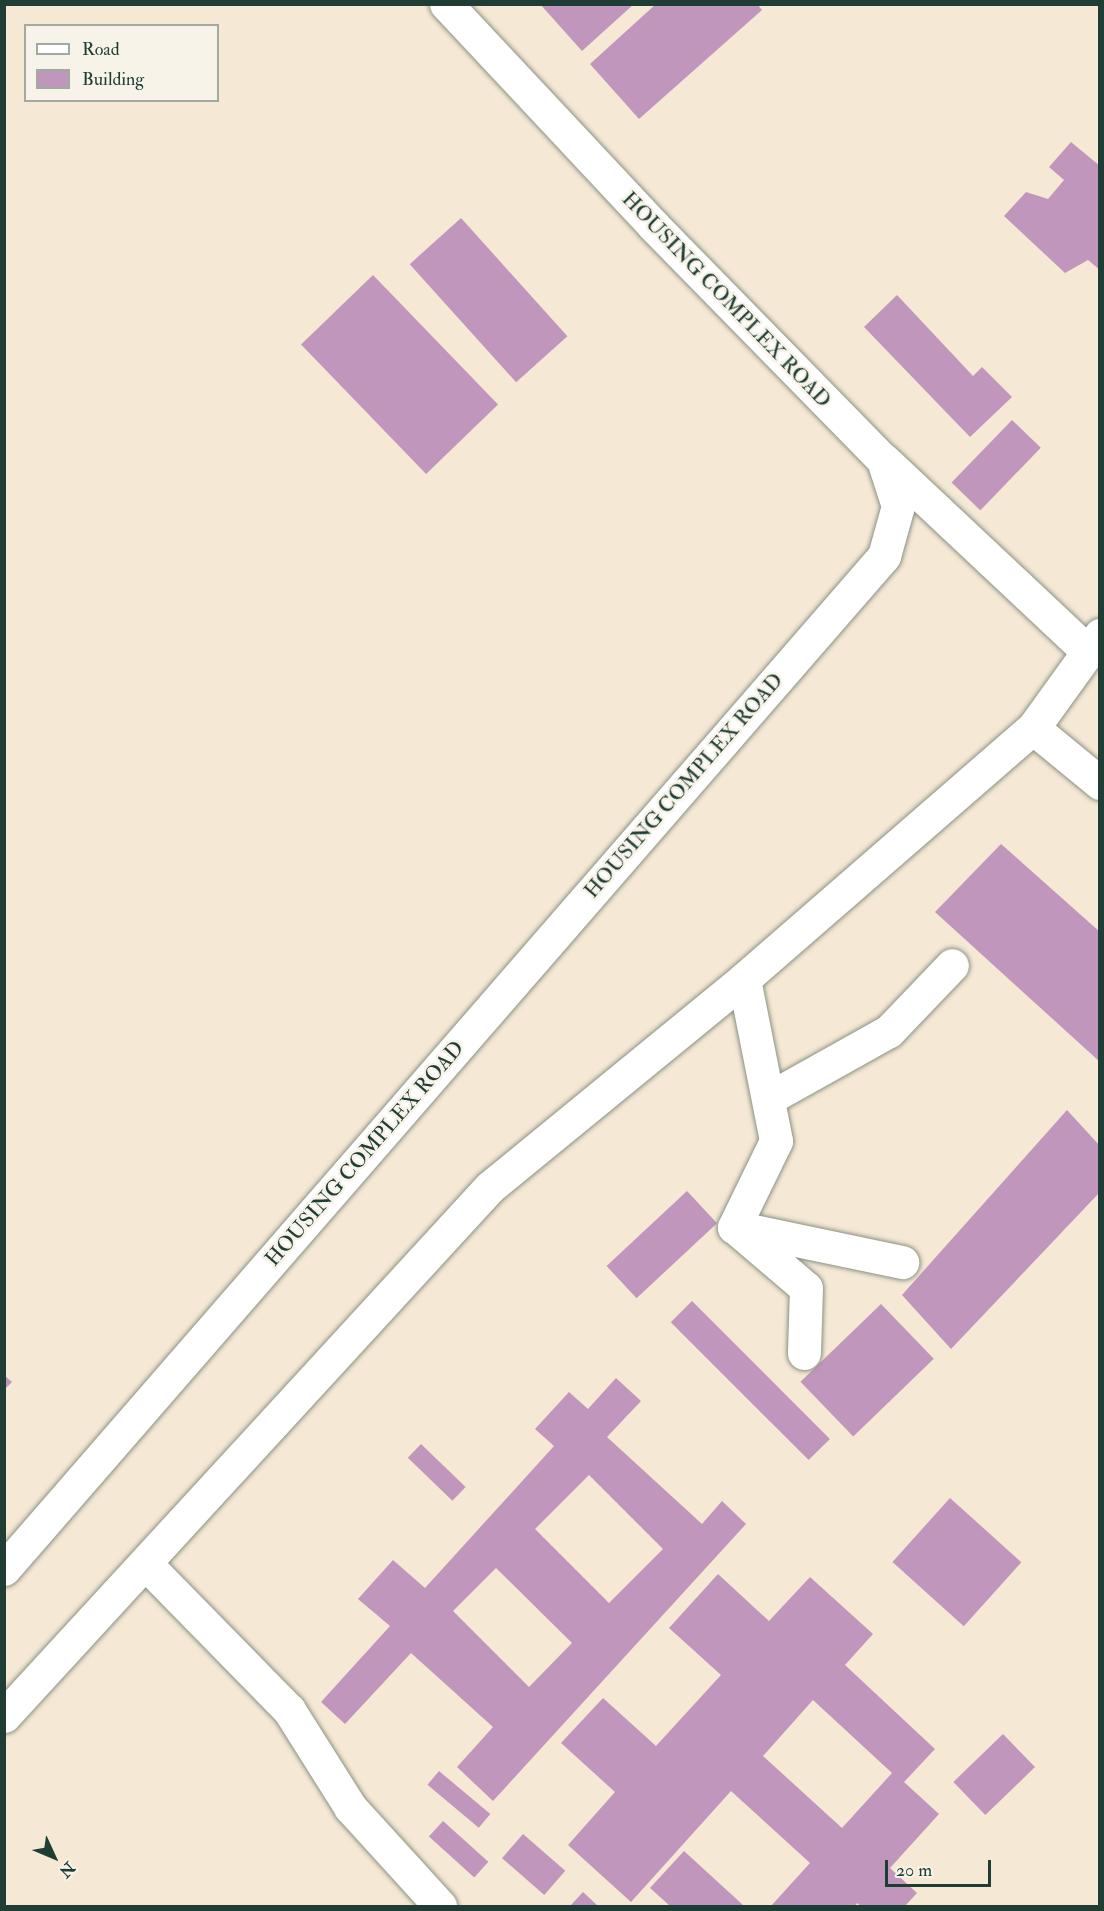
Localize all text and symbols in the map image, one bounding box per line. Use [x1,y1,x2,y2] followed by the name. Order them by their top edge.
[24,24,219,102] legend
[82,38,120,61] text: Road
[82,68,144,91] text: Building
[616,187,836,413] street label: HOUSING COMPLEX ROAD
[579,668,789,904] street label: HOUSING COMPLEX ROAD
[260,1036,470,1272] street label: HOUSING COMPLEX ROAD
[24,1827,84,1887] north arrow
[888,1848,994,1886] scale bar
[55,1857,79,1882] text: N
[896,1859,932,1882] text: 20 m

